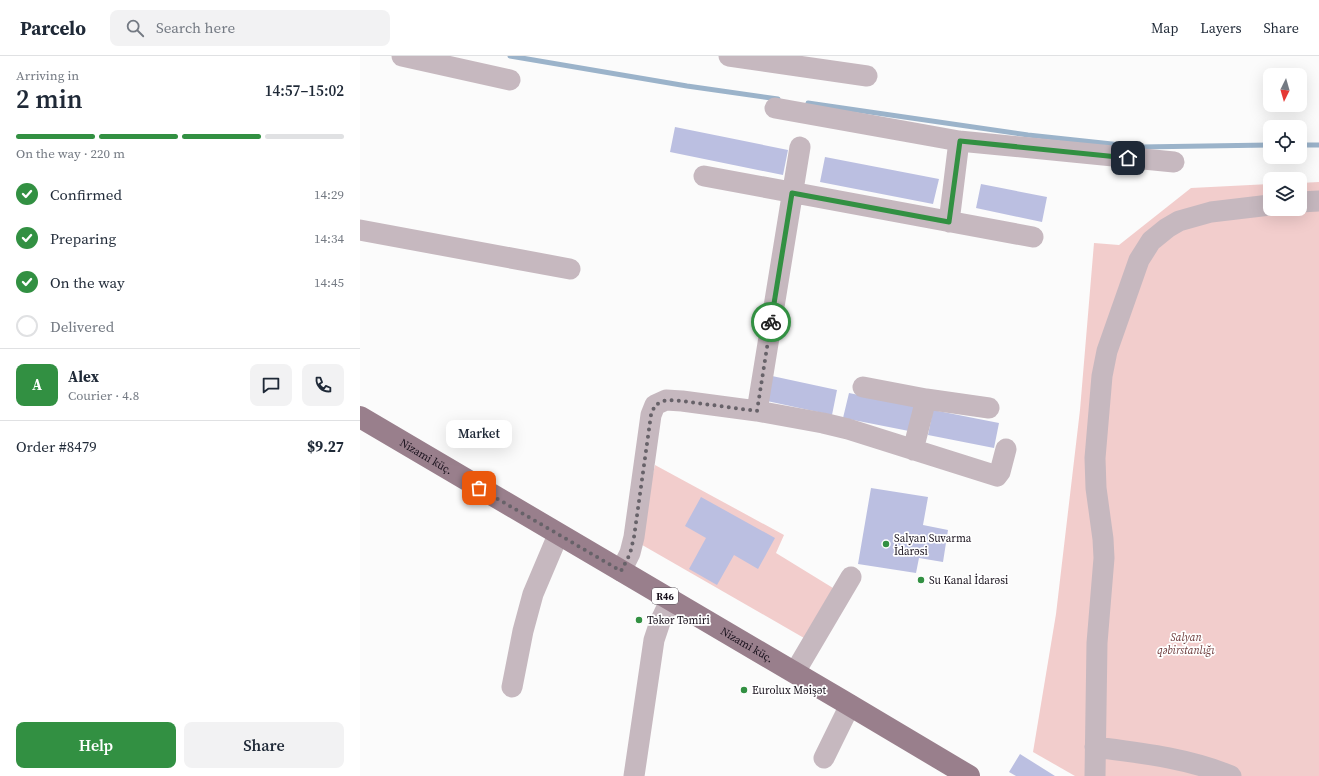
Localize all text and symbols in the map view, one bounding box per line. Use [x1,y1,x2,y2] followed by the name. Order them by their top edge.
[110,10,390,46] search box
[20,15,86,41] text: Parcelo
[124,17,146,39] icon: search
[156,17,235,38] text: Search here
[1151,18,1178,38] text: Map
[1200,18,1242,38] text: Layers
[1264,18,1299,38] text: Share
[16,67,79,84] text: Arriving in
[1263,68,1307,112] north arrow
[1263,68,1307,216] map controls
[265,80,344,101] text: 14:57–15:02
[16,81,83,117] text: 2 min
[1263,120,1307,164] button: locate
[1111,141,1145,175] pin
[16,145,125,162] text: On the way · 220 m
[1117,147,1139,169] icon: home
[1263,172,1307,216] button: layers
[16,183,38,205] icon: check
[50,184,122,205] text: Confirmed
[314,186,344,203] text: 14:29
[16,227,38,249] icon: check
[50,228,116,249] text: Preparing
[314,230,344,247] text: 14:34
[16,271,38,293] icon: check
[50,272,125,293] text: On the way
[314,274,344,291] text: 14:45
[751,302,791,342] courier
[760,311,782,333] icon: bike
[50,316,114,337] text: Delivered
[250,364,292,406] button: chat
[302,364,344,406] button: phone
[68,366,99,387] text: Alex
[32,374,42,395] text: A
[68,387,139,404] text: Courier · 4.8
[446,420,512,448] callout: Market
[458,425,500,442] text: Market
[397,435,455,478] street label: Nizami küç.
[16,436,97,457] text: Order #8479
[307,436,344,457] text: $9.27
[462,471,496,505] pin
[468,477,490,499] icon: bag
[894,531,972,559] place label: Salyan Suvarma İdarəsi
[881,539,891,549] marker: Salyan Suvarma İdarəsi
[929,573,1008,588] place label: Su Kanal İdarəsi
[916,575,926,585] marker: Su Kanal İdarəsi
[652,588,678,604] road number: R46
[647,613,710,628] place label: Təkər Təmiri
[634,615,644,625] marker: Təkər Təmiri
[718,623,776,666] street label: Nizami küç.
[1157,630,1215,658] park label: Salyan qəbirstanlığı
[752,683,826,698] place label: Eurolux Məişət
[739,685,749,695] marker: Eurolux Məişət
[16,722,176,768] button: Help
[184,722,344,768] button: Share

